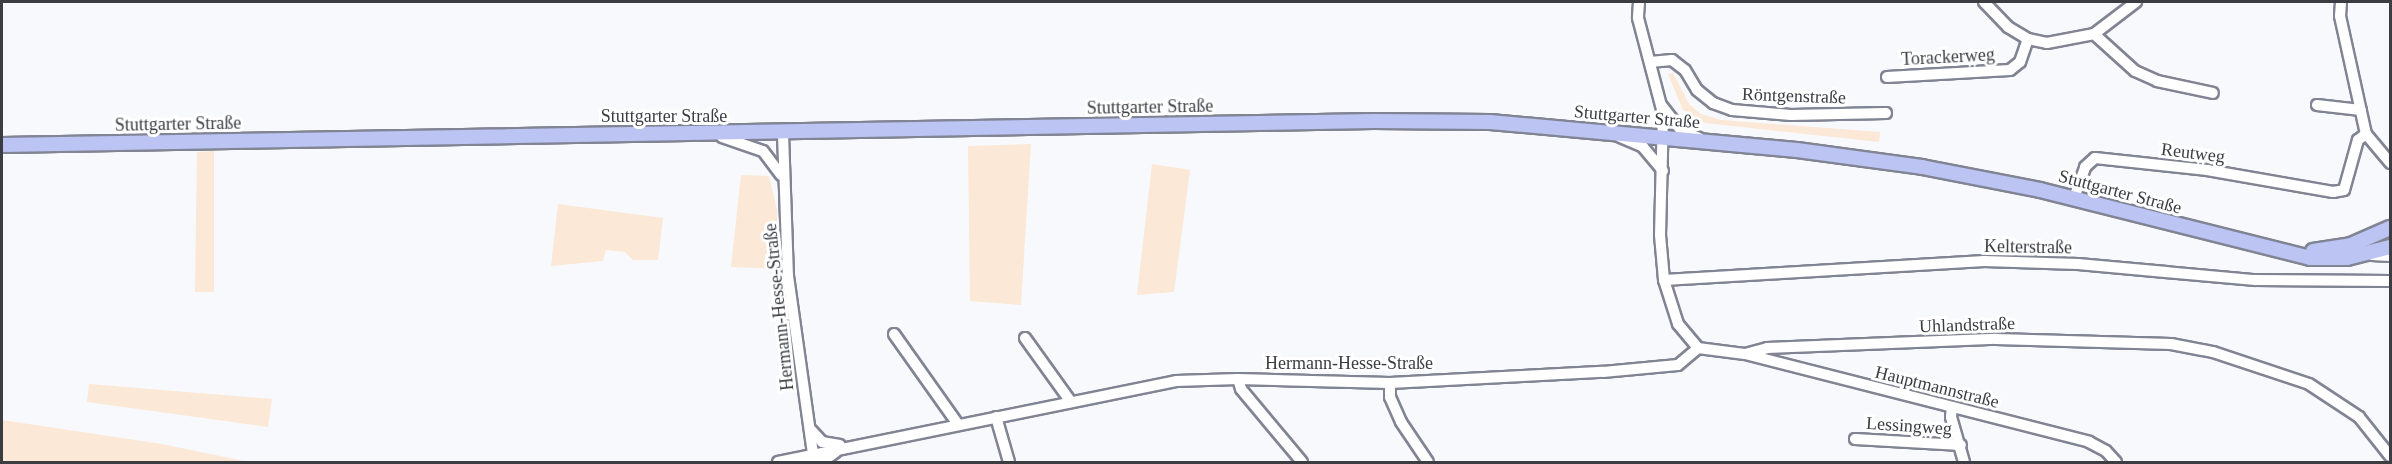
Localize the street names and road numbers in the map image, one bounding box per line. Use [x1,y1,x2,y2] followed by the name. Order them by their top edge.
[1901,44,1995,70] street label: Torackerweg
[1742,83,1846,109] street label: Röntgenstraße
[1087,95,1213,119] street label: Stuttgarter Straße
[1573,101,1701,133] street label: Stuttgarter Straße
[601,105,727,127] street label: Stuttgarter Straße
[115,112,241,136] street label: Stuttgarter Straße
[2160,138,2226,168] street label: Reutweg
[2056,165,2184,219] street label: Stuttgarter Straße
[759,222,799,392] street label: Hermann-Hesse-Straße
[1984,235,2072,259] street label: Kelterstraße
[1919,313,2015,337] street label: Uhlandstraße
[1265,352,1433,374] street label: Hermann-Hesse-Straße
[1873,361,2001,413] street label: Hauptmannstraße
[1865,412,1953,440] street label: Lessingweg

